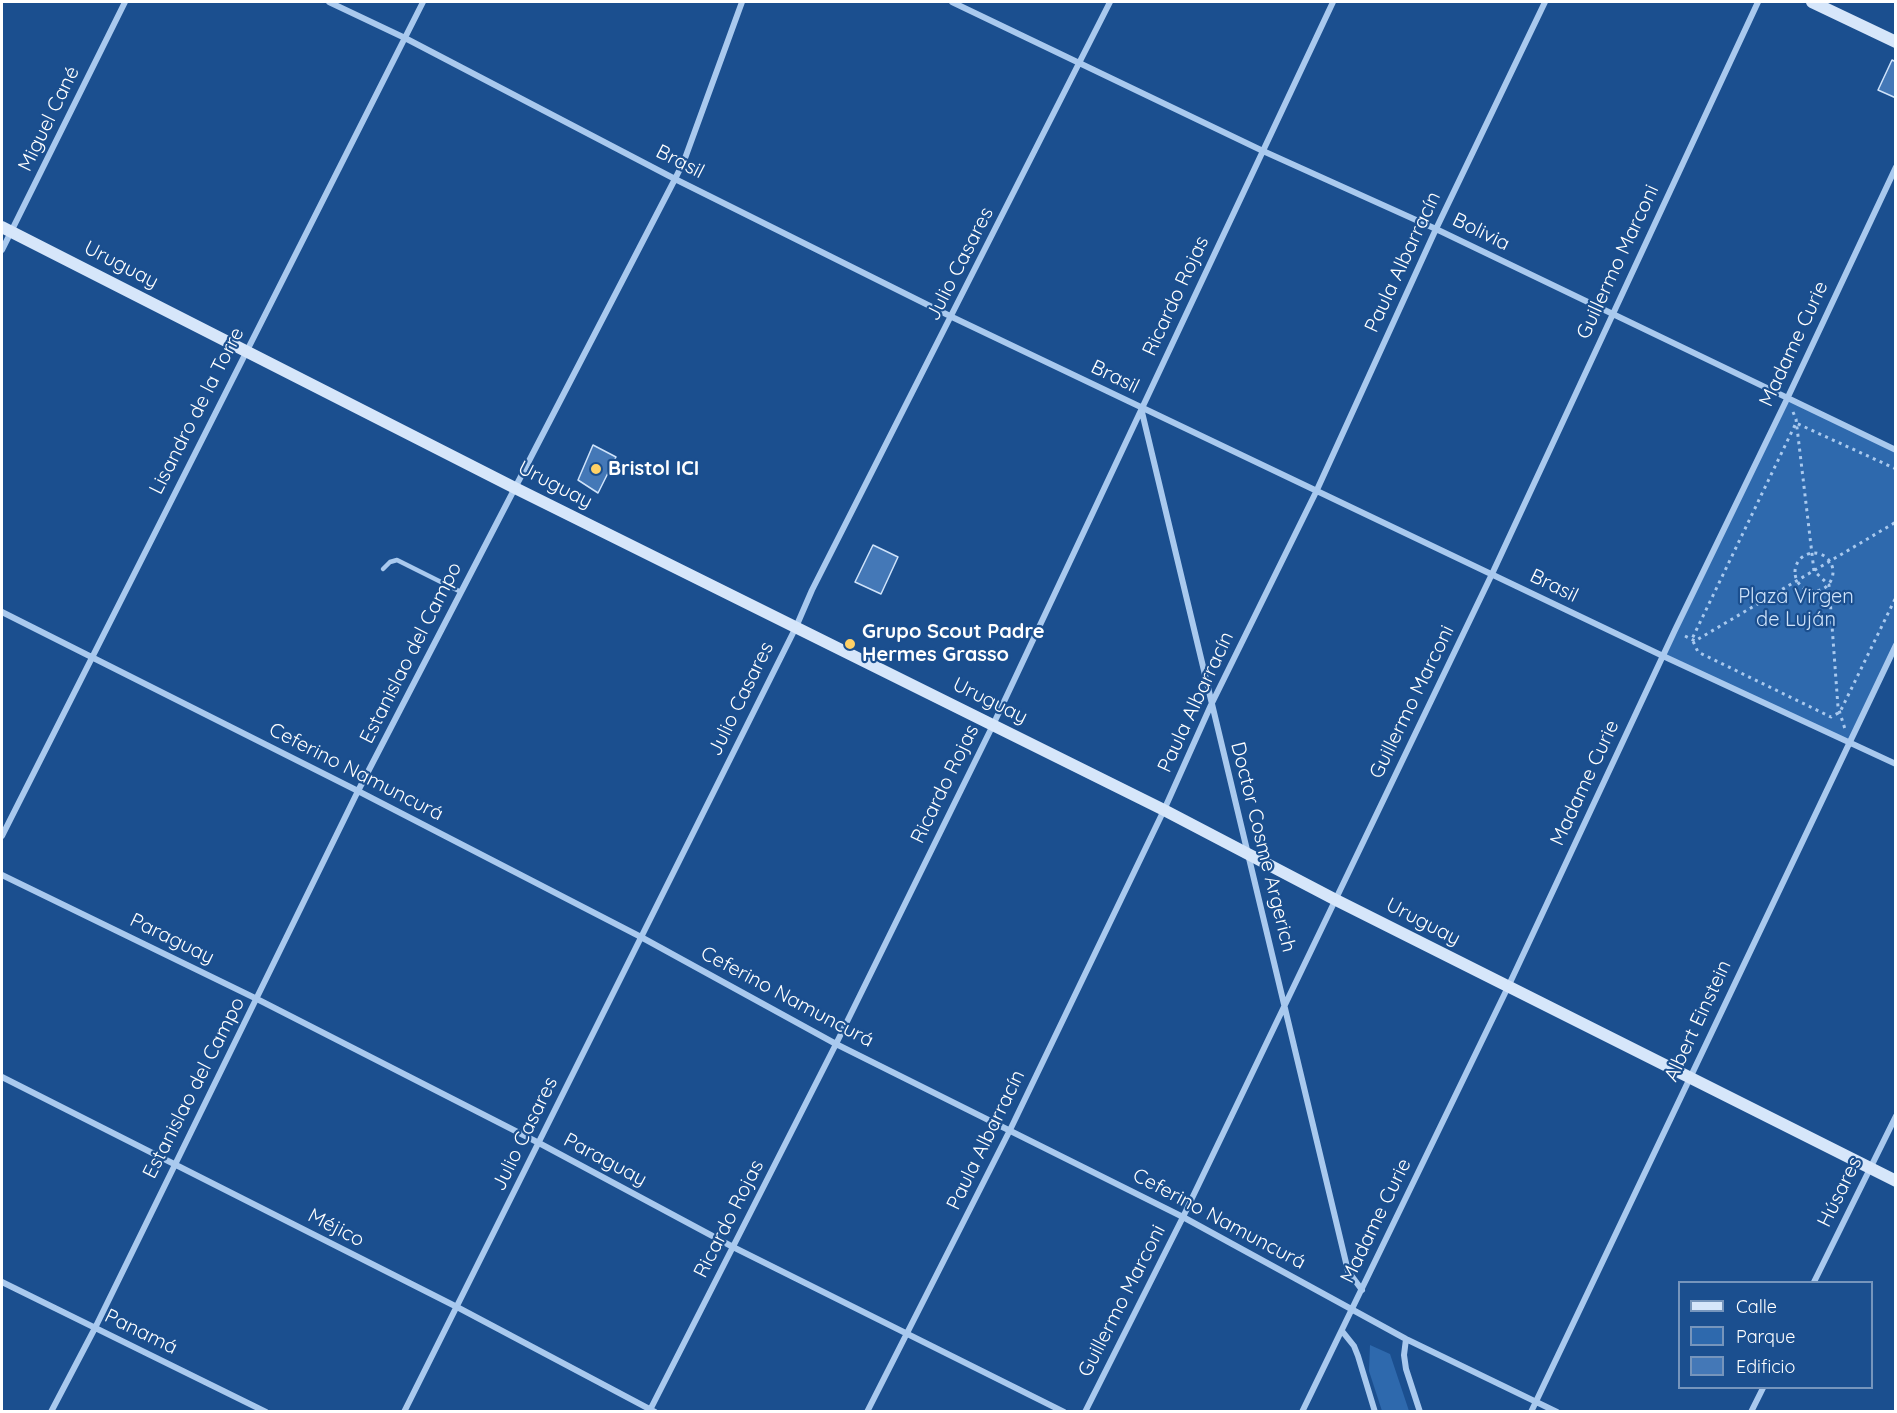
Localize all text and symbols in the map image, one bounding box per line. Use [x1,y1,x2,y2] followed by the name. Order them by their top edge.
[13,63,85,175] street label: Miguel Cané
[652,140,708,184] street label: Brasil
[1572,181,1664,343] street label: Guillermo Marconi
[1360,188,1446,336] street label: Paula Albarracín
[921,203,999,325] street label: Julio Casares
[1448,208,1514,256] street label: Bolivia
[1138,232,1214,360] street label: Ricardo Rojas
[80,236,162,294] street label: Uruguay
[1754,277,1834,411] street label: Madame Curie
[145,324,249,498] street label: Lisandro de la Torre
[1087,355,1143,399] street label: Brasil
[514,456,596,514] street label: Uruguay
[608,457,699,481] place label: Bristol ICI
[589,462,603,476] marker: Bristol ICI
[355,558,467,748] street label: Estanislao del Campo
[1526,564,1582,608] street label: Brasil
[1738,585,1854,632] park label: Plaza Virgen de Luján
[862,620,1044,667] place label: Grupo Scout Padre Hermes Grasso
[1364,621,1460,783] street label: Guillermo Marconi
[1153,628,1239,776] street label: Paula Albarracín
[843,637,857,651] marker: Grupo Scout Padre Hermes Grasso
[703,638,779,760] street label: Julio Casares
[949,673,1031,729] street label: Uruguay
[1545,716,1625,850] street label: Madame Curie
[265,718,447,826] street label: Ceferino Namuncurá
[906,721,984,847] street label: Ricardo Rojas
[1225,739,1301,955] street label: Doctor Cosme Argerich
[1382,893,1464,951] street label: Uruguay
[126,908,218,970] street label: Paraguay
[696,941,878,1053] street label: Ceferino Namuncurá
[1659,956,1737,1086] street label: Albert Einstein
[138,993,250,1183] street label: Estanislao del Campo
[942,1066,1030,1214] street label: Paula Albarracín
[487,1073,563,1195] street label: Julio Casares
[559,1128,651,1192] street label: Paraguay
[1813,1153,1867,1231] street label: Húsares
[1335,1155,1417,1287] street label: Madame Curie
[689,1156,769,1282] street label: Ricardo Rojas
[1128,1163,1310,1275] street label: Ceferino Namuncurá
[304,1204,368,1252] street label: Méjico
[1073,1221,1171,1381] street label: Guillermo Marconi
[1678,1281,1873,1389] legend
[1736,1295,1777,1318] text: Calle
[101,1304,181,1360] street label: Panamá
[1736,1325,1795,1348] text: Parque
[1736,1355,1795,1378] text: Edificio

